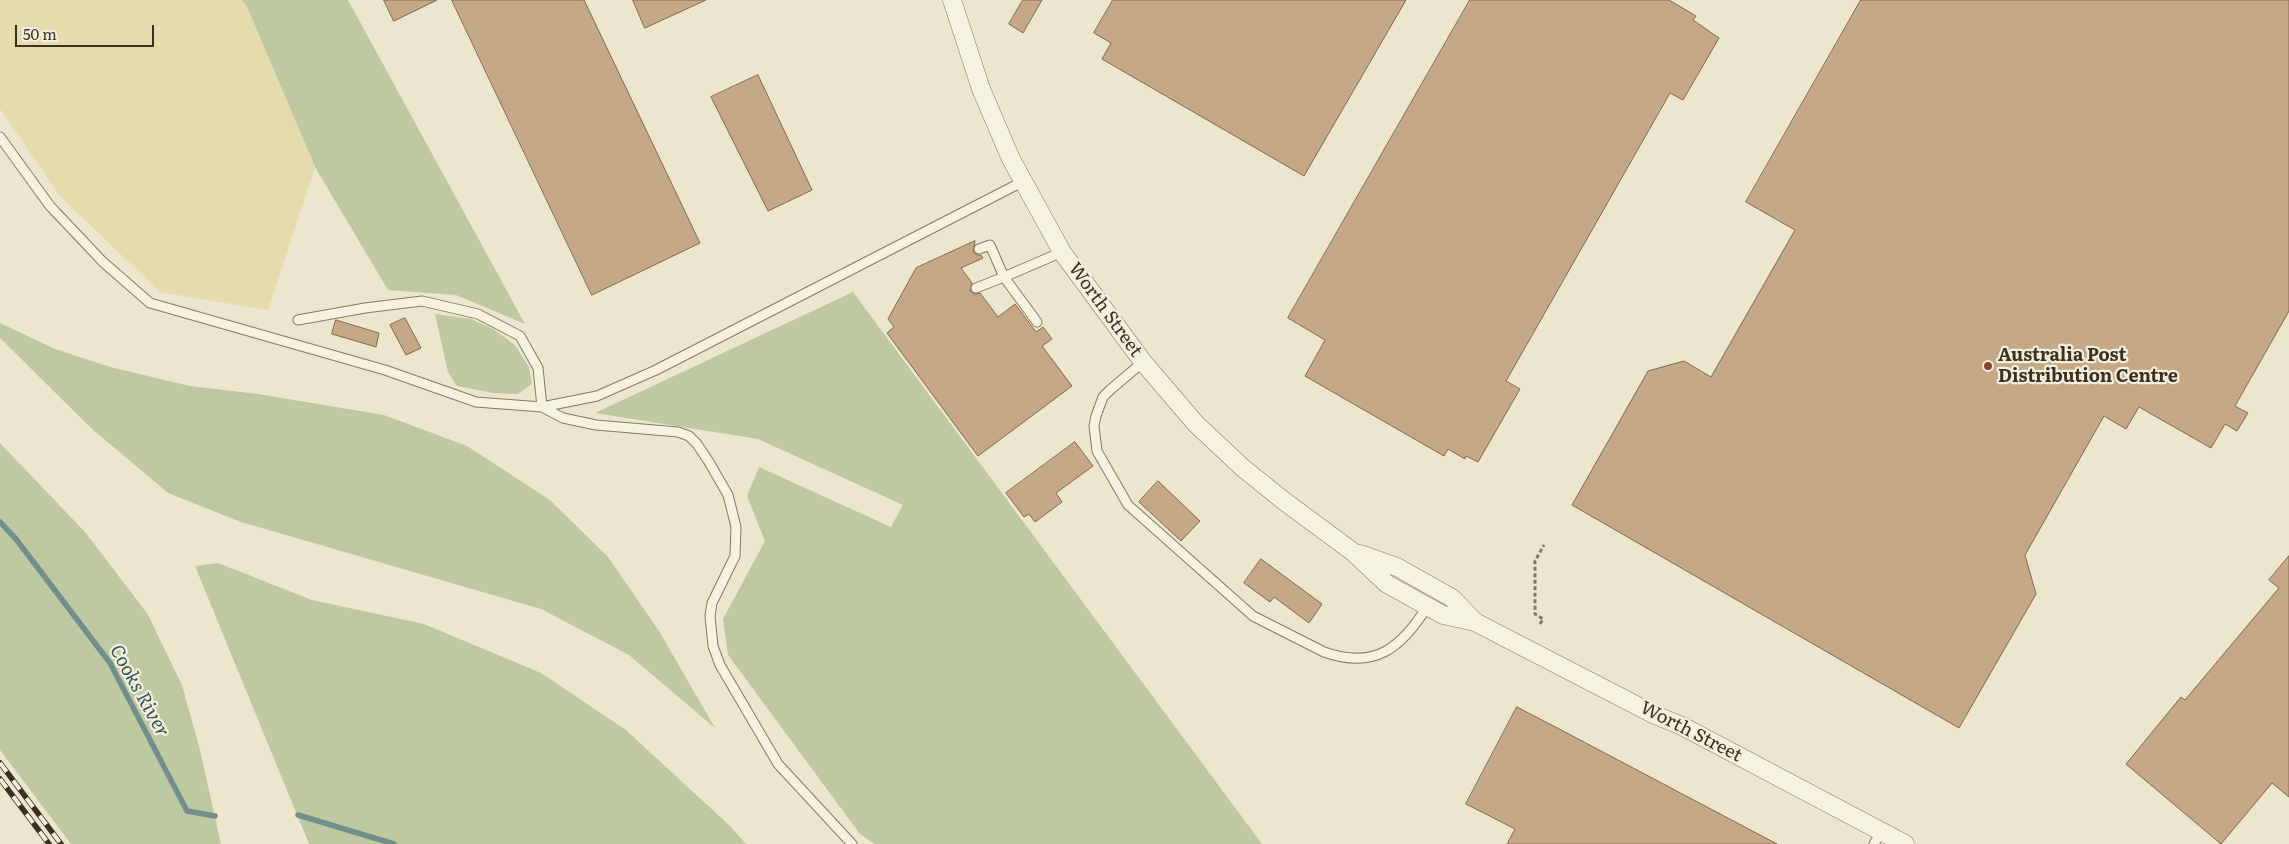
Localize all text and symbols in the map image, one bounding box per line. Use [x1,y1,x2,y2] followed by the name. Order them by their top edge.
[18,15,156,47] scale bar
[23,22,57,45] text: 50 m
[1064,259,1146,361] street label: Worth Street
[1998,345,2178,388] place label: Australia Post Distribution Centre
[1982,360,1994,372] marker: Australia Post Distribution Centre
[104,641,174,741] water label: Cooks River
[1637,697,1745,767] street label: Worth Street

